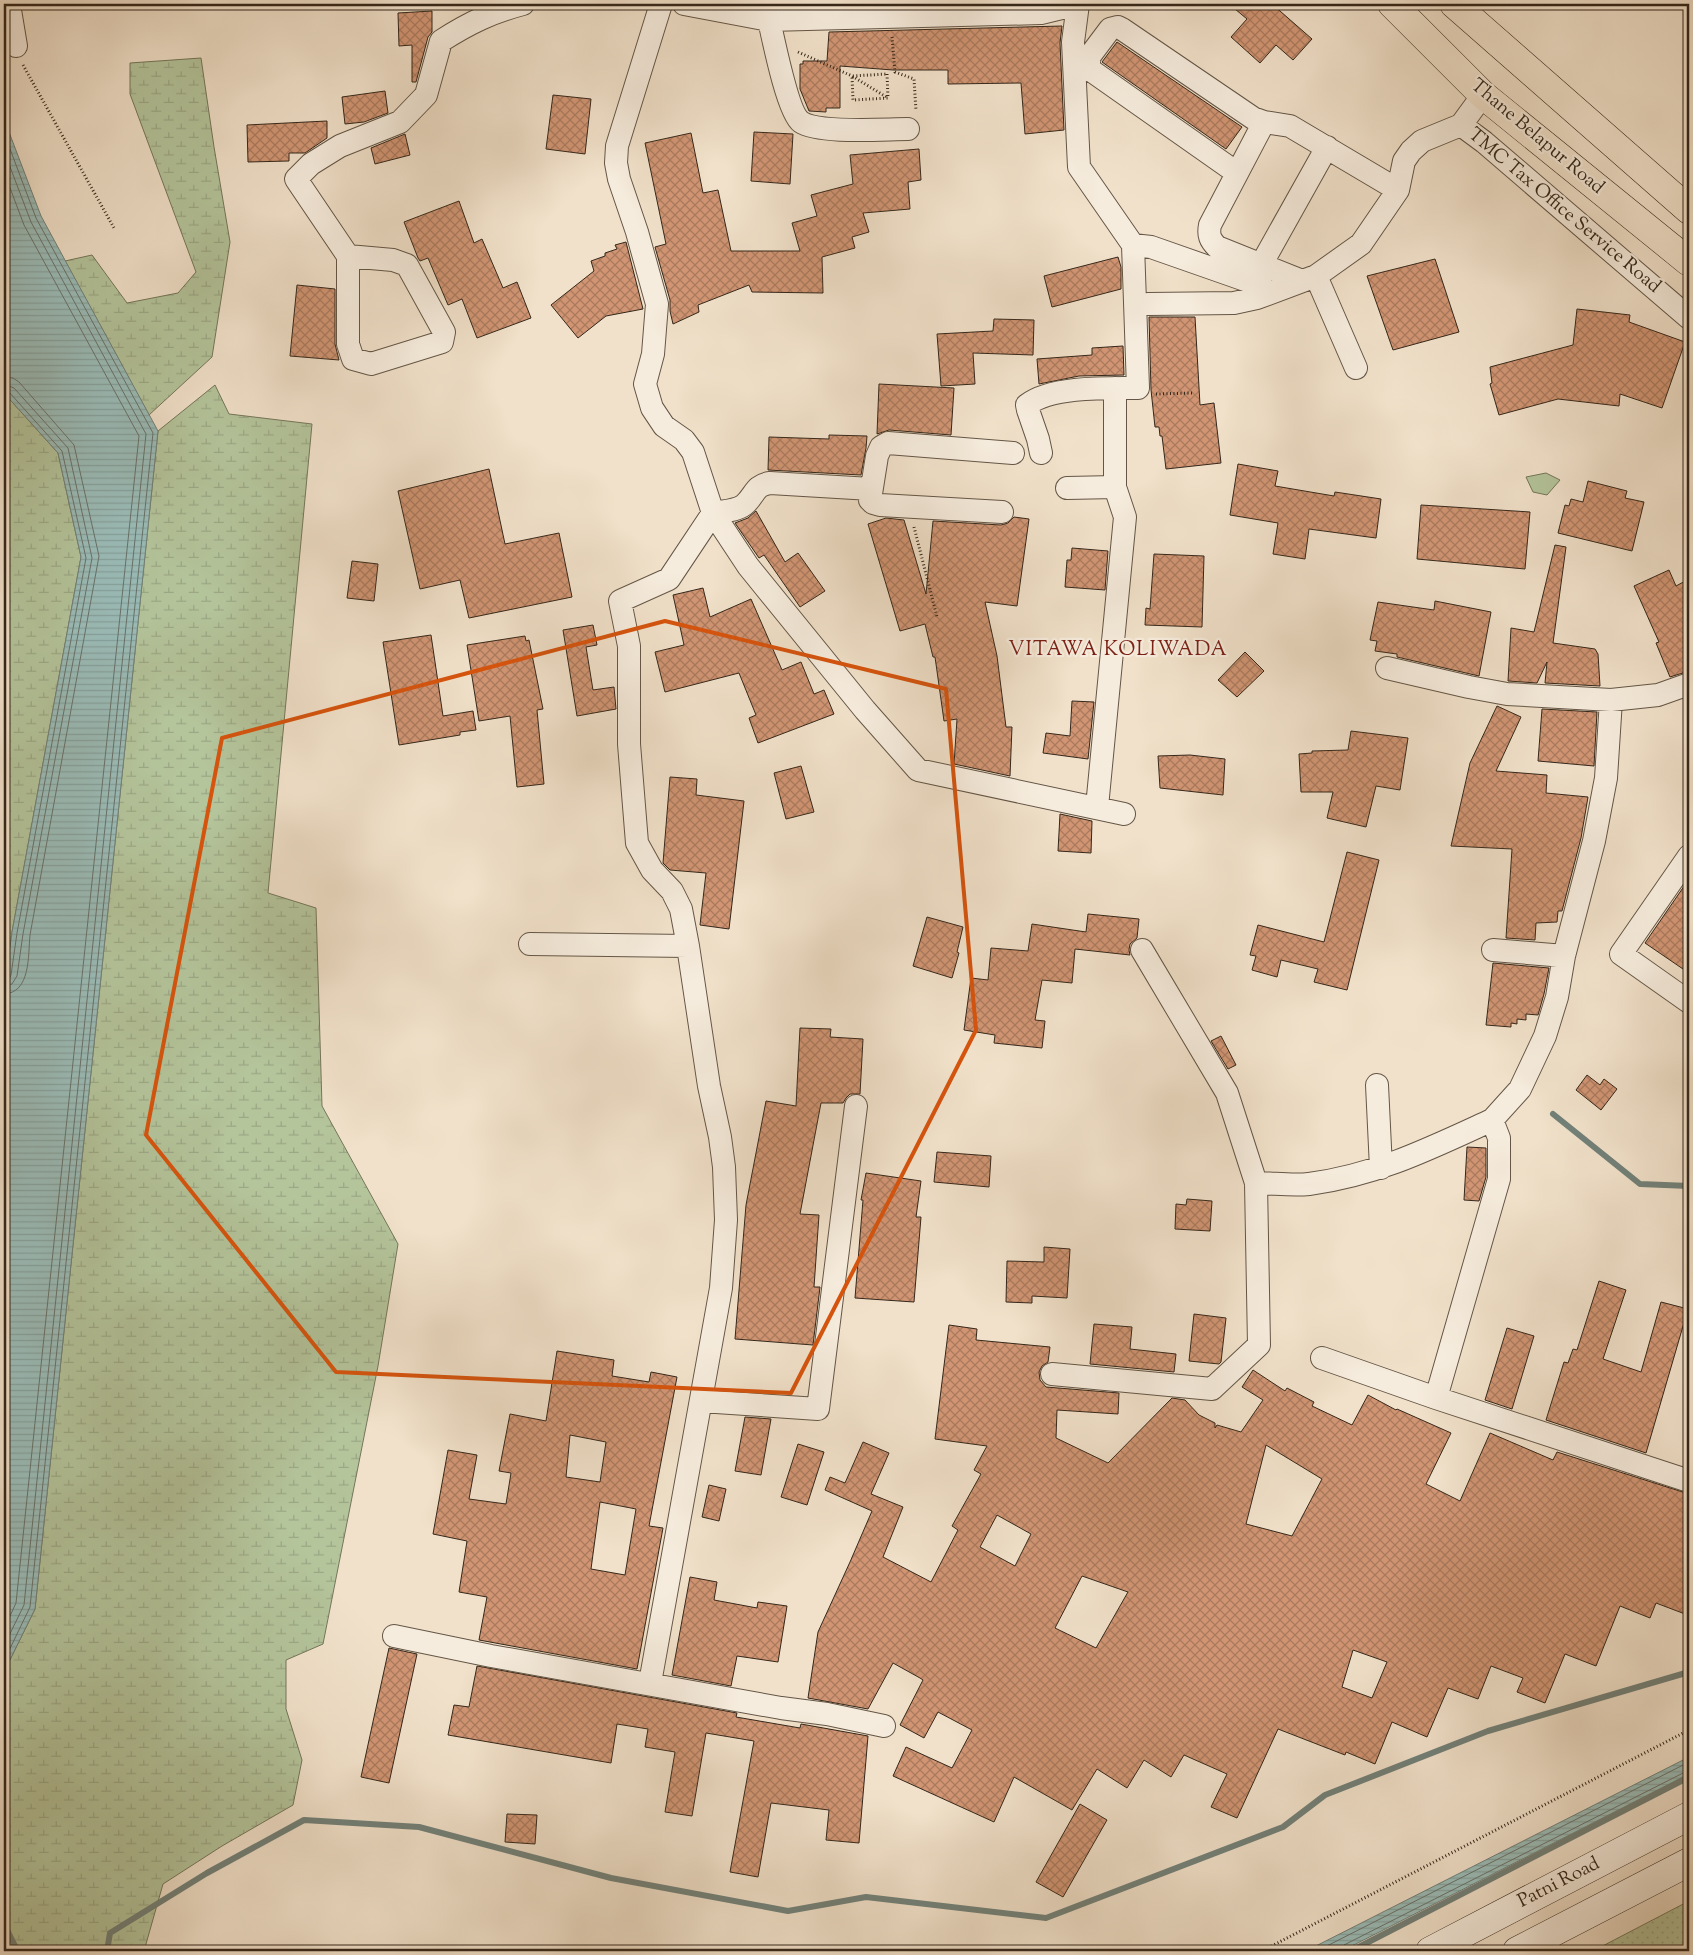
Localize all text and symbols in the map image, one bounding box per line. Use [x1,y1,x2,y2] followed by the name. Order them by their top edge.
[1464,73,1610,201] street label: Thane Belapur Road
[1462,122,1667,300] street label: TMC Tax Office Service Road
[1008,636,1228,665] district label: VITAWA KOLIWADA
[1513,1851,1605,1915] street label: Patni Road

